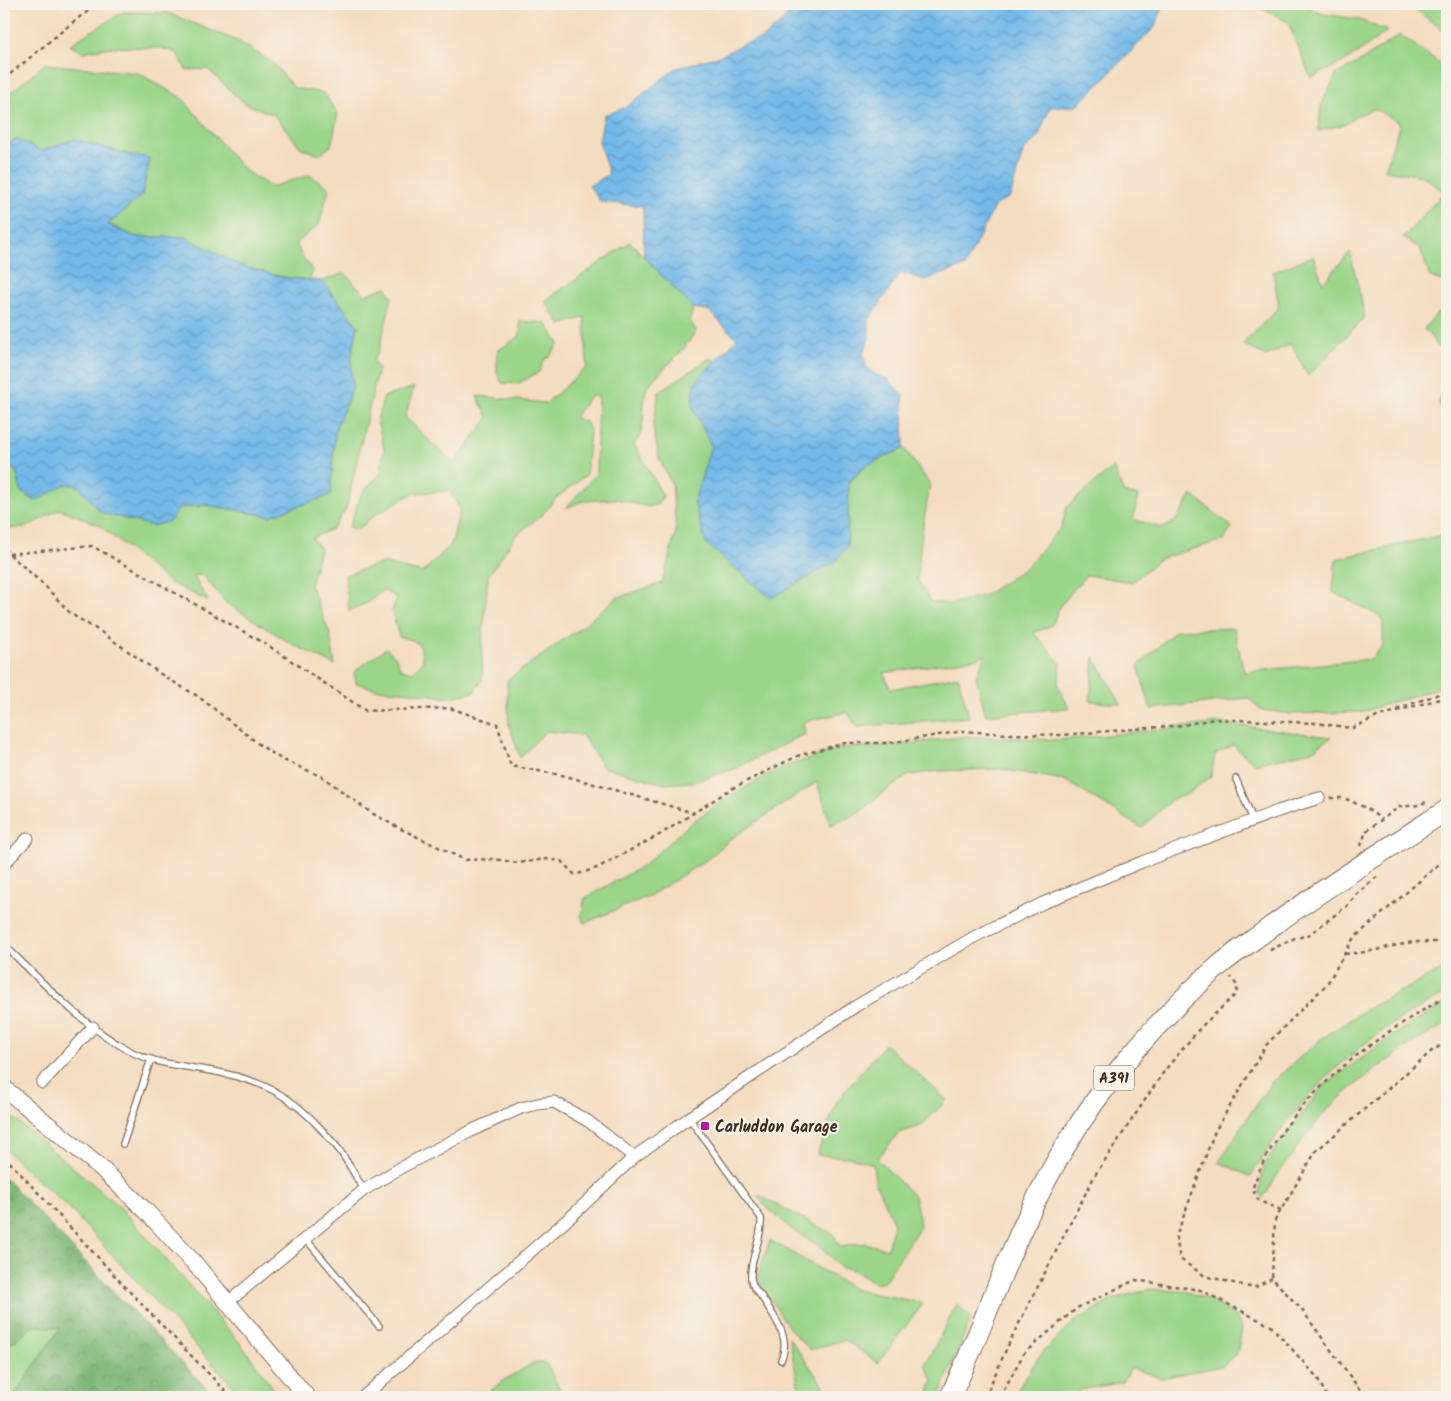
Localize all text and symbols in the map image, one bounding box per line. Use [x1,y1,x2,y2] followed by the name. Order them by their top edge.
[1094,1066,1134,1090] road number: A391
[715,1115,838,1140] place label: Carluddon Garage
[699,1120,711,1132] marker: Carluddon Garage

